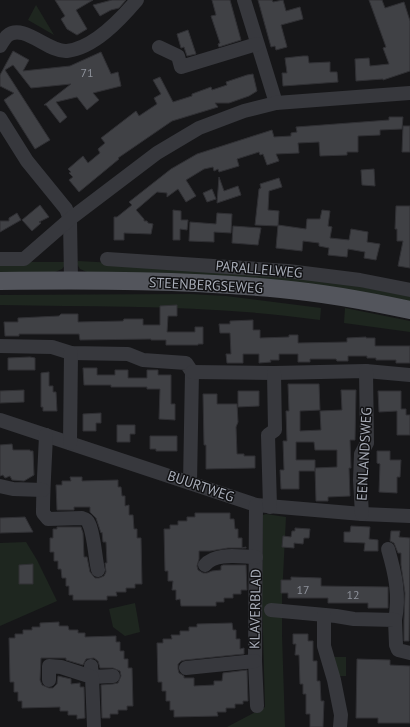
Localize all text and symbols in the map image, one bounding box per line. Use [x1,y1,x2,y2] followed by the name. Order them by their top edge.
[80,65,94,80] house number: 71
[215,256,303,282] street label: PARALLELWEG
[149,273,263,297] street label: STEENBERGSEWEG
[353,407,375,501] street label: EENLANDSWEG
[165,466,237,506] street label: BUURTWEG
[245,569,265,649] street label: KLAVERBLAD
[296,582,310,597] house number: 17
[346,587,360,602] house number: 12

